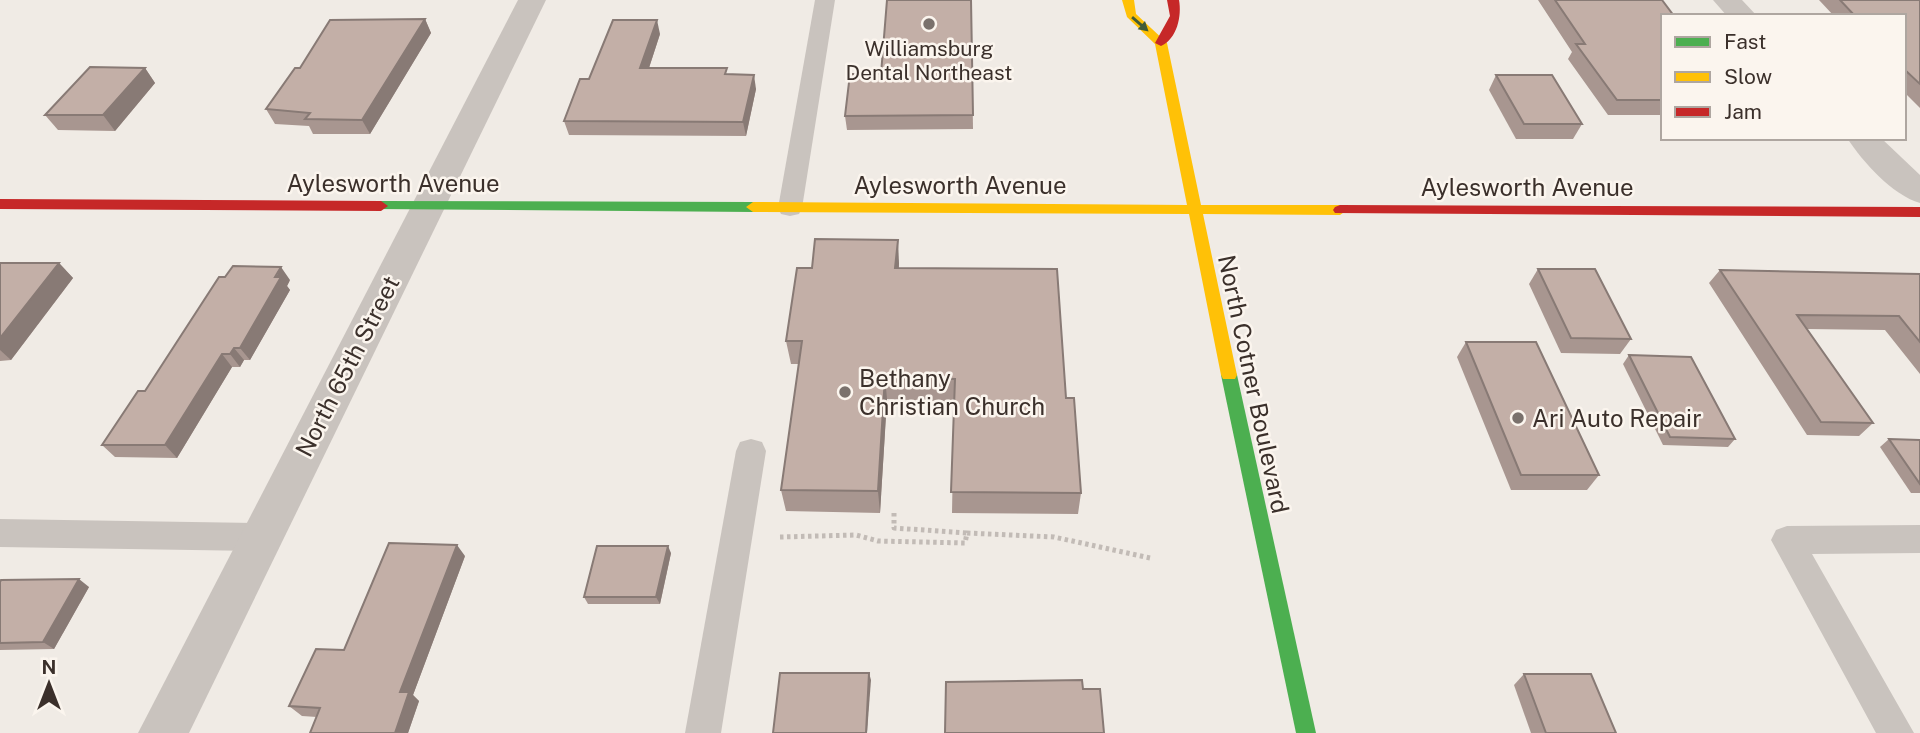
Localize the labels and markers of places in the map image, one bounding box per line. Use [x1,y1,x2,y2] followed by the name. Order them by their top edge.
[921,16,937,32] marker: Williamsburg Dental Northeast
[846,36,1012,85] place label: Williamsburg Dental Northeast
[859,364,1045,420] place label: Bethany Christian Church
[837,384,853,400] marker: Bethany Christian Church
[1532,404,1702,432] place label: Ari Auto Repair
[1510,410,1526,426] marker: Ari Auto Repair

